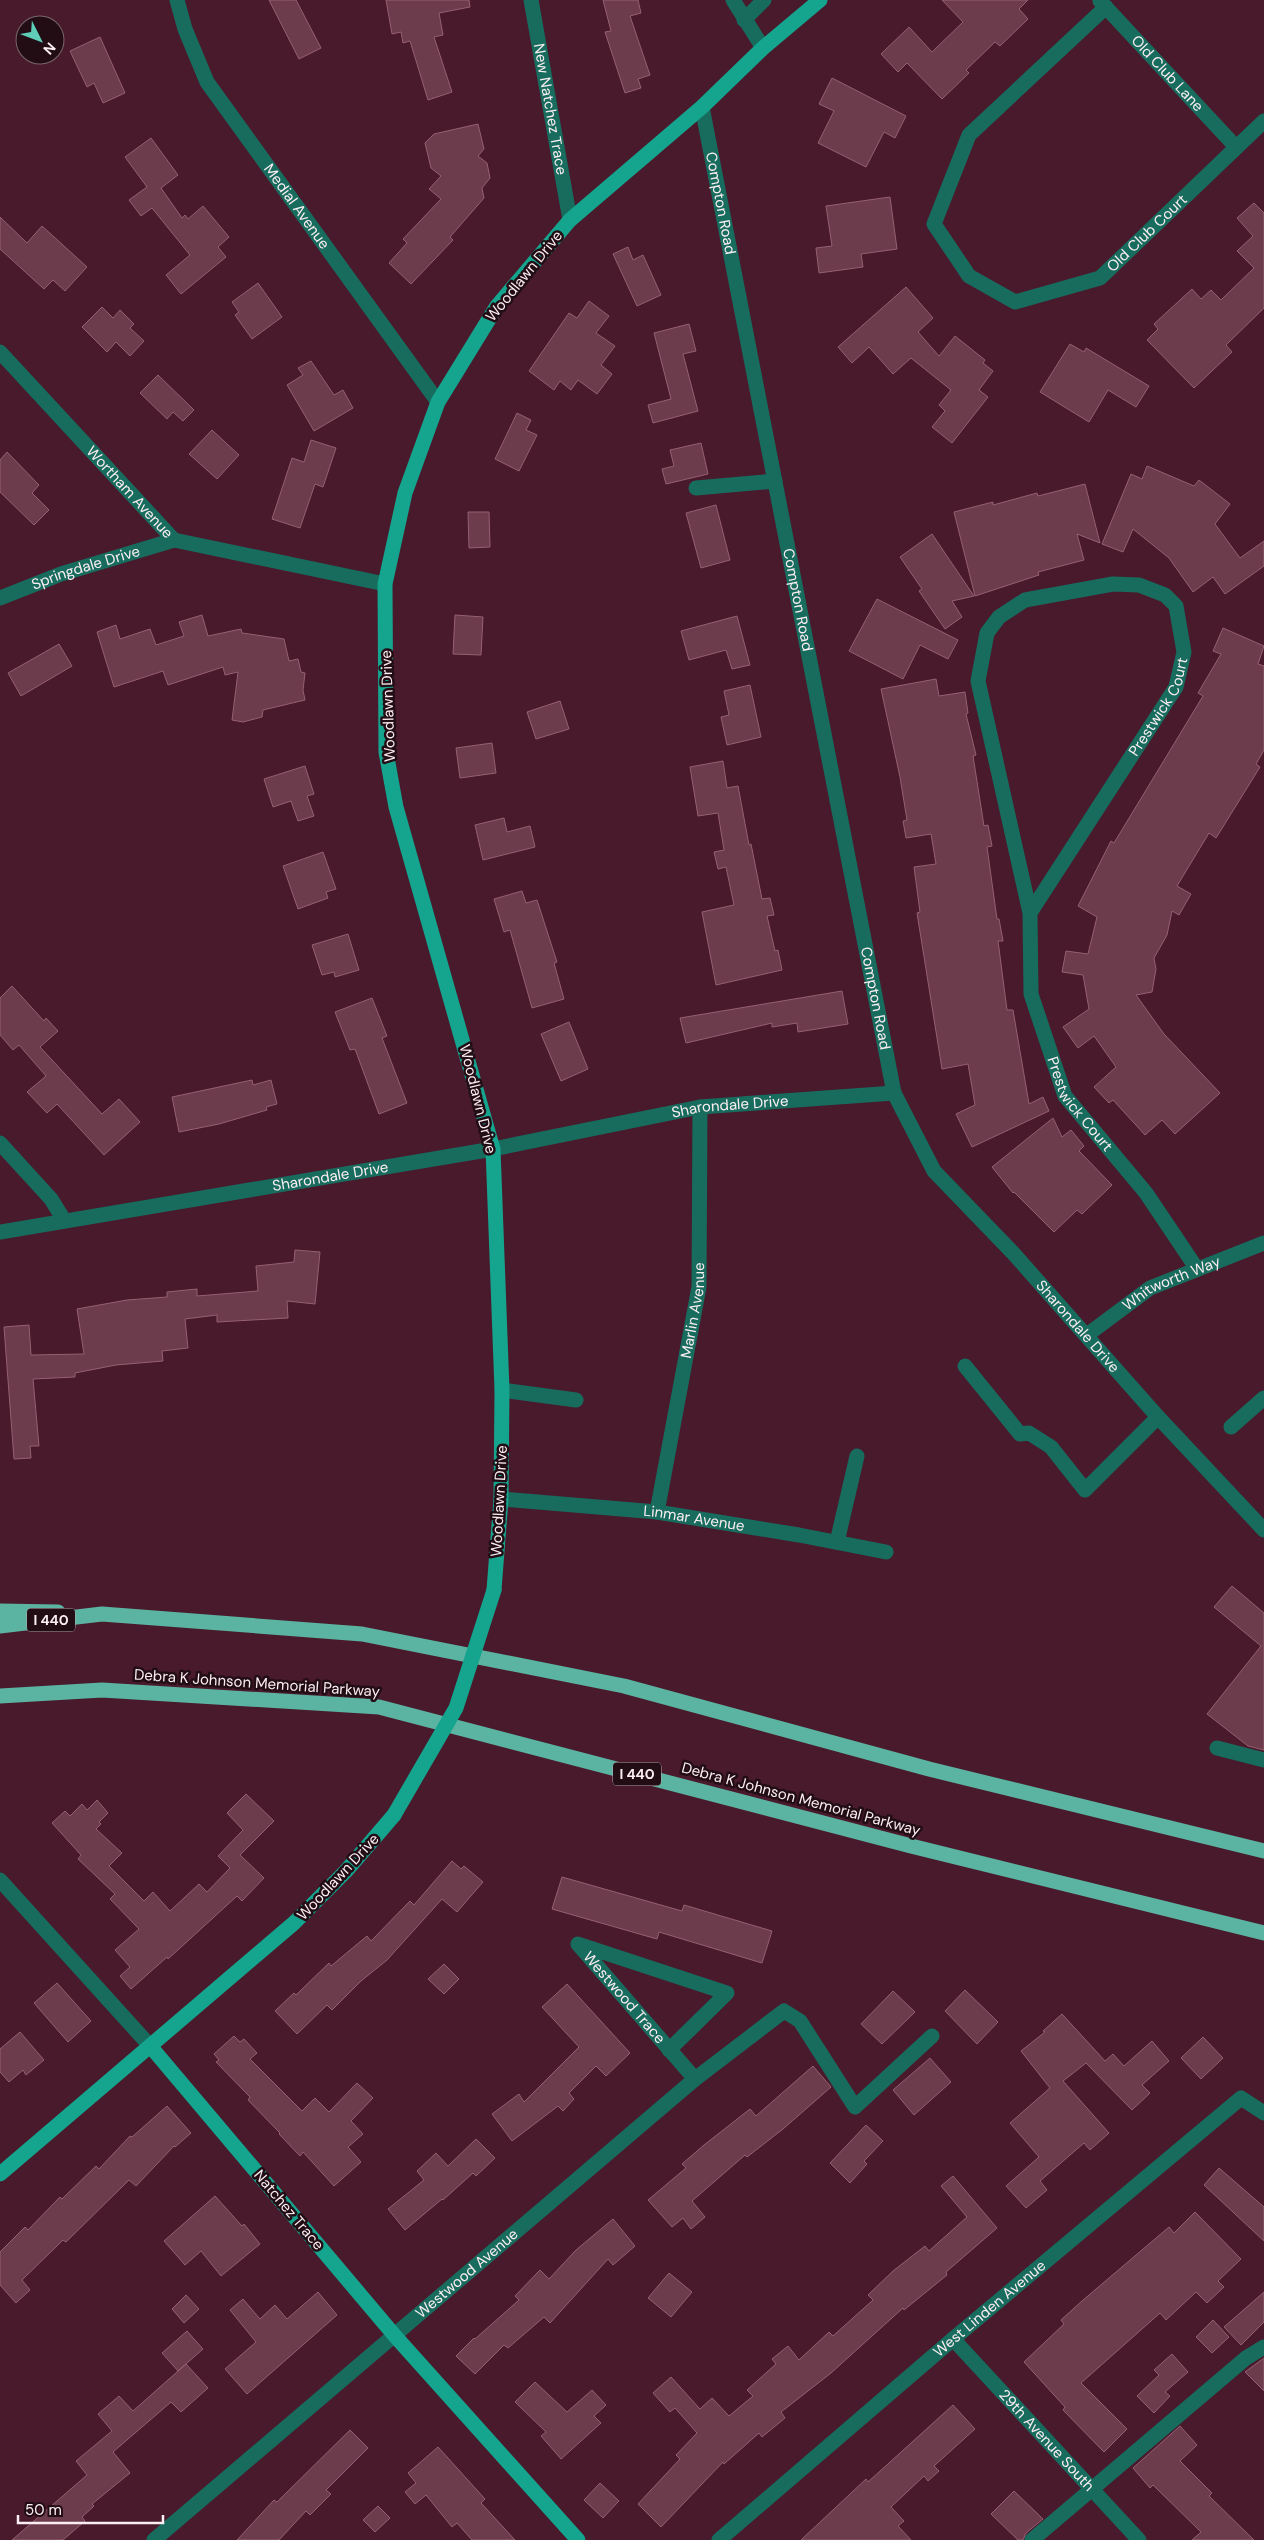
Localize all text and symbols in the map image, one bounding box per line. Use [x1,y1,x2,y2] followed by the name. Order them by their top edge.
[15,15,65,65] north arrow
[1127,31,1208,116] street label: Old Club Lane
[40,39,60,59] text: N
[529,42,572,177] street label: New Natchez Trace
[701,150,741,256] street label: Compton Road
[259,160,334,253] street label: Medial Avenue
[1102,190,1192,276] street label: Old Club Court
[481,226,567,326] street label: Woodlawn Drive
[82,442,178,543] street label: Wortham Avenue
[28,541,142,595] street label: Springdale Drive
[778,547,818,653] street label: Compton Road
[376,650,400,762] street label: Woodlawn Drive
[1124,655,1193,760] street label: Prestwick Court
[856,945,895,1051] street label: Compton Road
[455,1042,501,1156] street label: Woodlawn Drive
[1043,1054,1117,1156] street label: Prestwick Court
[670,1091,789,1123] street label: Sharondale Drive
[271,1157,390,1196] street label: Sharondale Drive
[1118,1251,1224,1315] street label: Whitworth Way
[676,1262,709,1360] street label: Marlin Avenue
[1032,1276,1124,1377] street label: Sharondale Drive
[486,1445,512,1557] street label: Woodlawn Drive
[643,1501,746,1536] street label: Linmar Avenue
[27,1608,75,1632] road number: I 440
[133,1664,381,1702] street label: Debra K Johnson Memorial Parkway
[679,1757,923,1841] street label: Debra K Johnson Memorial Parkway
[613,1762,661,1786] road number: I 440
[293,1829,383,1925] street label: Woodlawn Drive
[579,1947,670,2048] street label: Westwood Trace
[250,2166,328,2254] street label: Natchez Trace
[411,2224,522,2323] street label: Westwood Avenue
[929,2256,1050,2362] street label: West Linden Avenue
[994,2385,1099,2496] street label: 29th Avenue South
[18,2492,162,2524] scale bar
[25,2500,62,2520] text: 50 m

